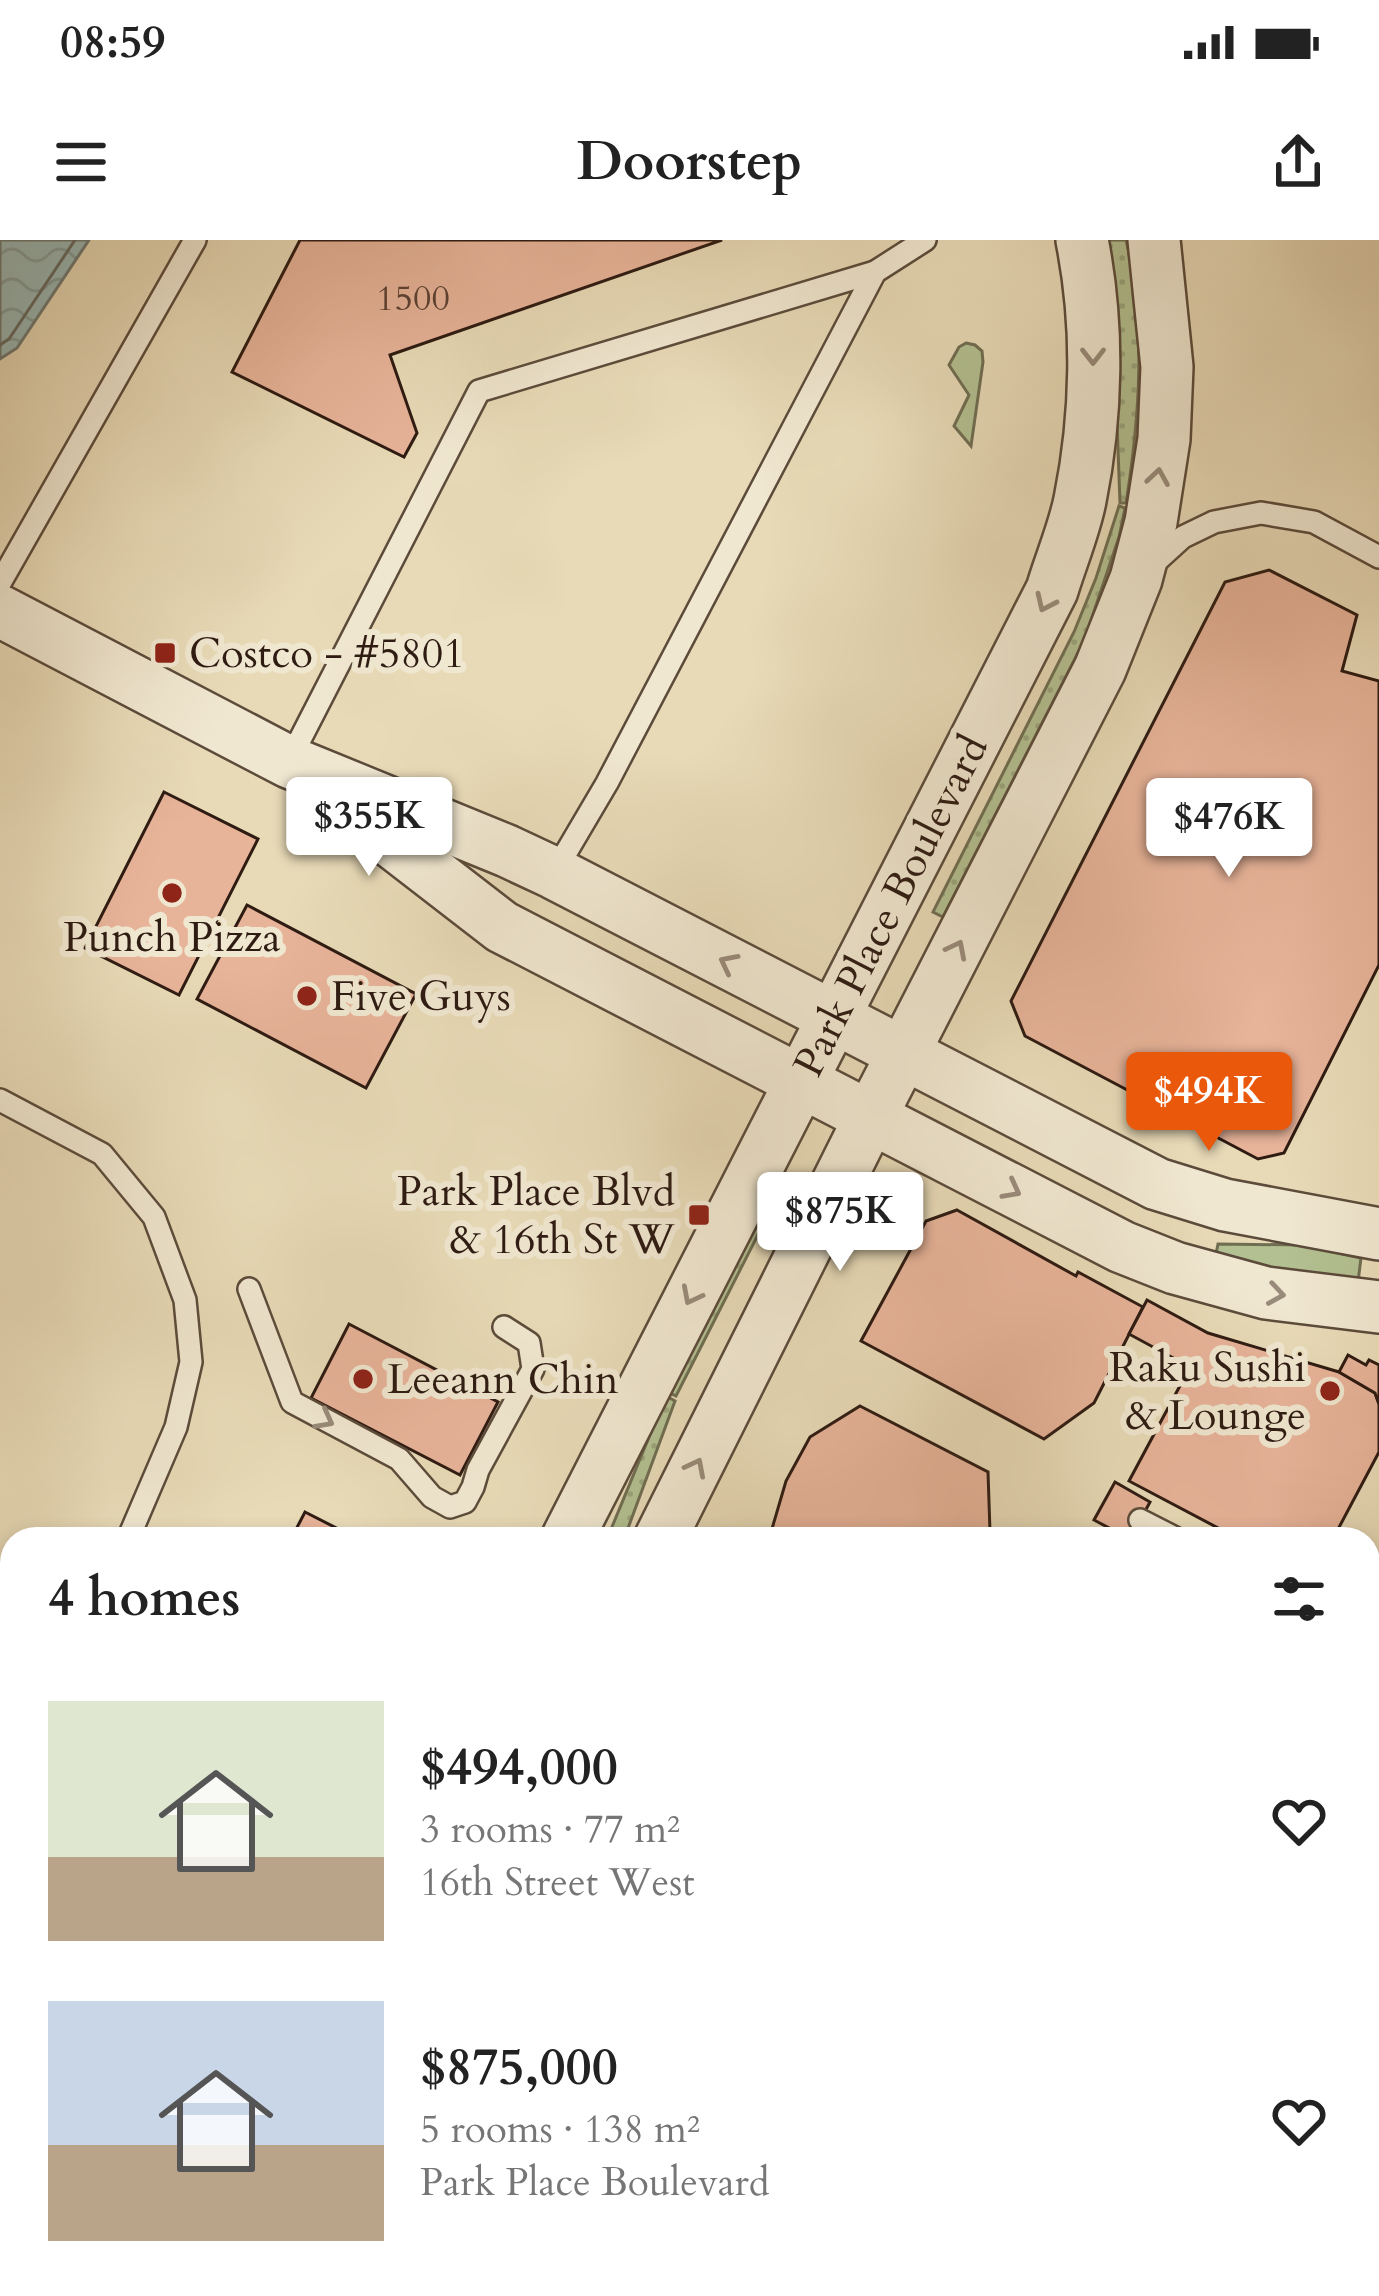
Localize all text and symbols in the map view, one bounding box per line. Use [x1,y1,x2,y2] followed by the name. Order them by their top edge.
[60,12,165,73] text: 08:59
[577,126,802,199] text: Doorstep
[48,129,114,195] icon: menu
[1265,129,1331,195] icon: share
[376,274,450,323] house number: 1500
[1080,348,1106,366] one-way arrow
[1145,468,1170,488] one-way arrow
[1036,591,1059,612] one-way arrow
[189,625,465,682] place label: Costco - #5801
[152,640,178,666] marker: Costco - #5801
[780,725,1002,1087] street label: Park Place Boulevard
[285,777,453,879] pin: $355K
[1145,778,1313,880] pin: $476K
[313,789,425,842] text: $355K
[1173,790,1285,843] text: $476K
[159,880,185,906] marker: Punch Pizza
[63,909,281,966] place label: Punch Pizza
[942,940,965,962] one-way arrow
[719,953,740,977] one-way arrow
[331,968,511,1025] place label: Five Guys
[294,983,320,1009] marker: Five Guys
[1125,1052,1293,1154] pin: $494K
[1153,1064,1265,1117] text: $494K
[397,1163,676,1268] place label: Park Place Blvd & 16th St W
[756,1172,924,1274] pin: $875K
[1000,1175,1021,1199] one-way arrow
[784,1184,896,1237] text: $875K
[686,1202,712,1228] marker: Park Place Blvd & 16th St W
[1266,1280,1286,1305] one-way arrow
[681,1284,705,1305] one-way arrow
[1109,1339,1306,1444] place label: Raku Sushi & Lounge
[387,1351,619,1408] place label: Leeann Chin
[350,1366,376,1392] marker: Leeann Chin
[1317,1378,1343,1404] marker: Raku Sushi & Lounge
[313,1406,334,1429] one-way arrow
[682,1458,706,1479] one-way arrow
[48,1564,240,1634] text: 4 homes
[1266,1566,1332,1632] icon: filters
[420,1733,618,1803] text: $494,000
[144,1749,288,1893] icon: home
[1266,1788,1332,1854] icon: heart
[420,1803,680,1856] text: 3 rooms · 77 m²
[420,1856,695,1909] text: 16th Street West
[420,2033,618,2103] text: $875,000
[144,2049,288,2193] icon: home
[1266,2088,1332,2154] icon: heart
[420,2103,700,2156] text: 5 rooms · 138 m²
[420,2156,769,2209] text: Park Place Boulevard

